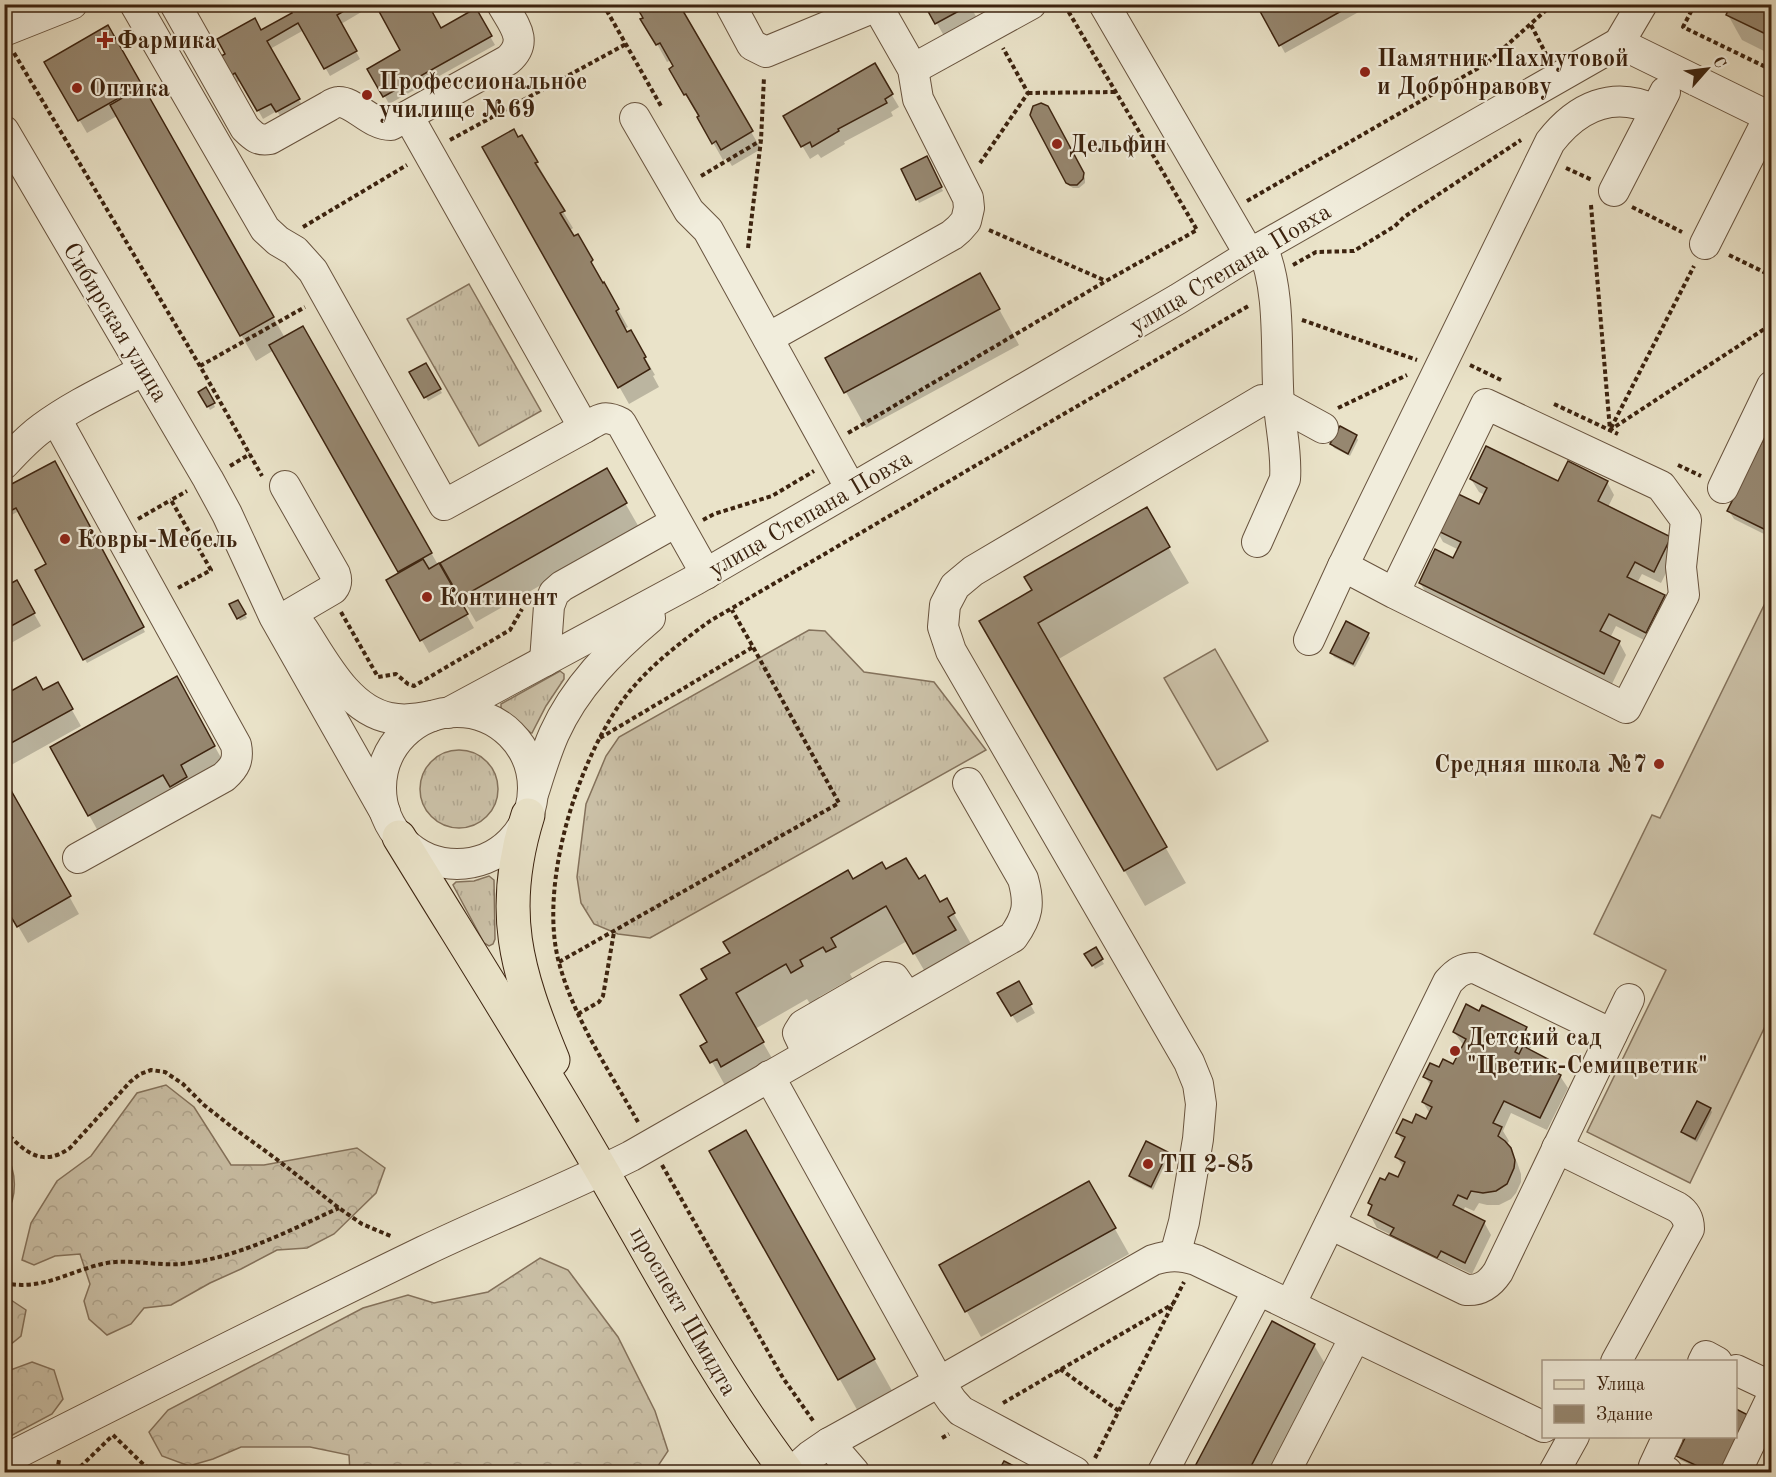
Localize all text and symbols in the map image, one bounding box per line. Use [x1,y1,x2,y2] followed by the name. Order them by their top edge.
[117,30,217,54] place label: Фармика
[98,33,112,47] marker: Фармика
[1677,39,1737,99] north arrow
[1377,48,1629,100] place label: Памятник Пахмутовой и Добронравову
[1709,54,1728,71] text: С
[1358,65,1372,79] marker: Памятник Пахмутовой и Добронравову
[379,71,587,123] place label: Профессиональное училище №69
[89,78,170,102] place label: Оптика
[70,81,84,95] marker: Оптика
[360,88,374,102] marker: Профессиональное училище №69
[1069,134,1167,158] place label: Дельфин
[1050,137,1064,151] marker: Дельфин
[1126,200,1336,339] street label: улица Степана Повха
[57,239,171,407] street label: Сибирская улица
[705,447,917,583] street label: улица Степана Повха
[77,529,238,553] place label: Ковры-Мебель
[58,532,72,546] marker: Ковры-Мебель
[439,587,558,611] place label: Континент
[420,590,434,604] marker: Континент
[1434,754,1647,778] place label: Средняя школа №7
[1652,757,1666,771] marker: Средняя школа №7
[1467,1027,1708,1079] place label: Детский сад "Цветик-Семицветик"
[1448,1044,1462,1058] marker: Детский сад "Цветик-Семицветик"
[1160,1153,1254,1178] place label: ТП 2-85
[1141,1157,1155,1171] marker: ТП 2-85
[624,1224,740,1401] street label: проспект Шмидта
[1542,1360,1737,1438] legend
[1596,1376,1645,1394] text: Улица
[1596,1406,1653,1424] text: Здание

